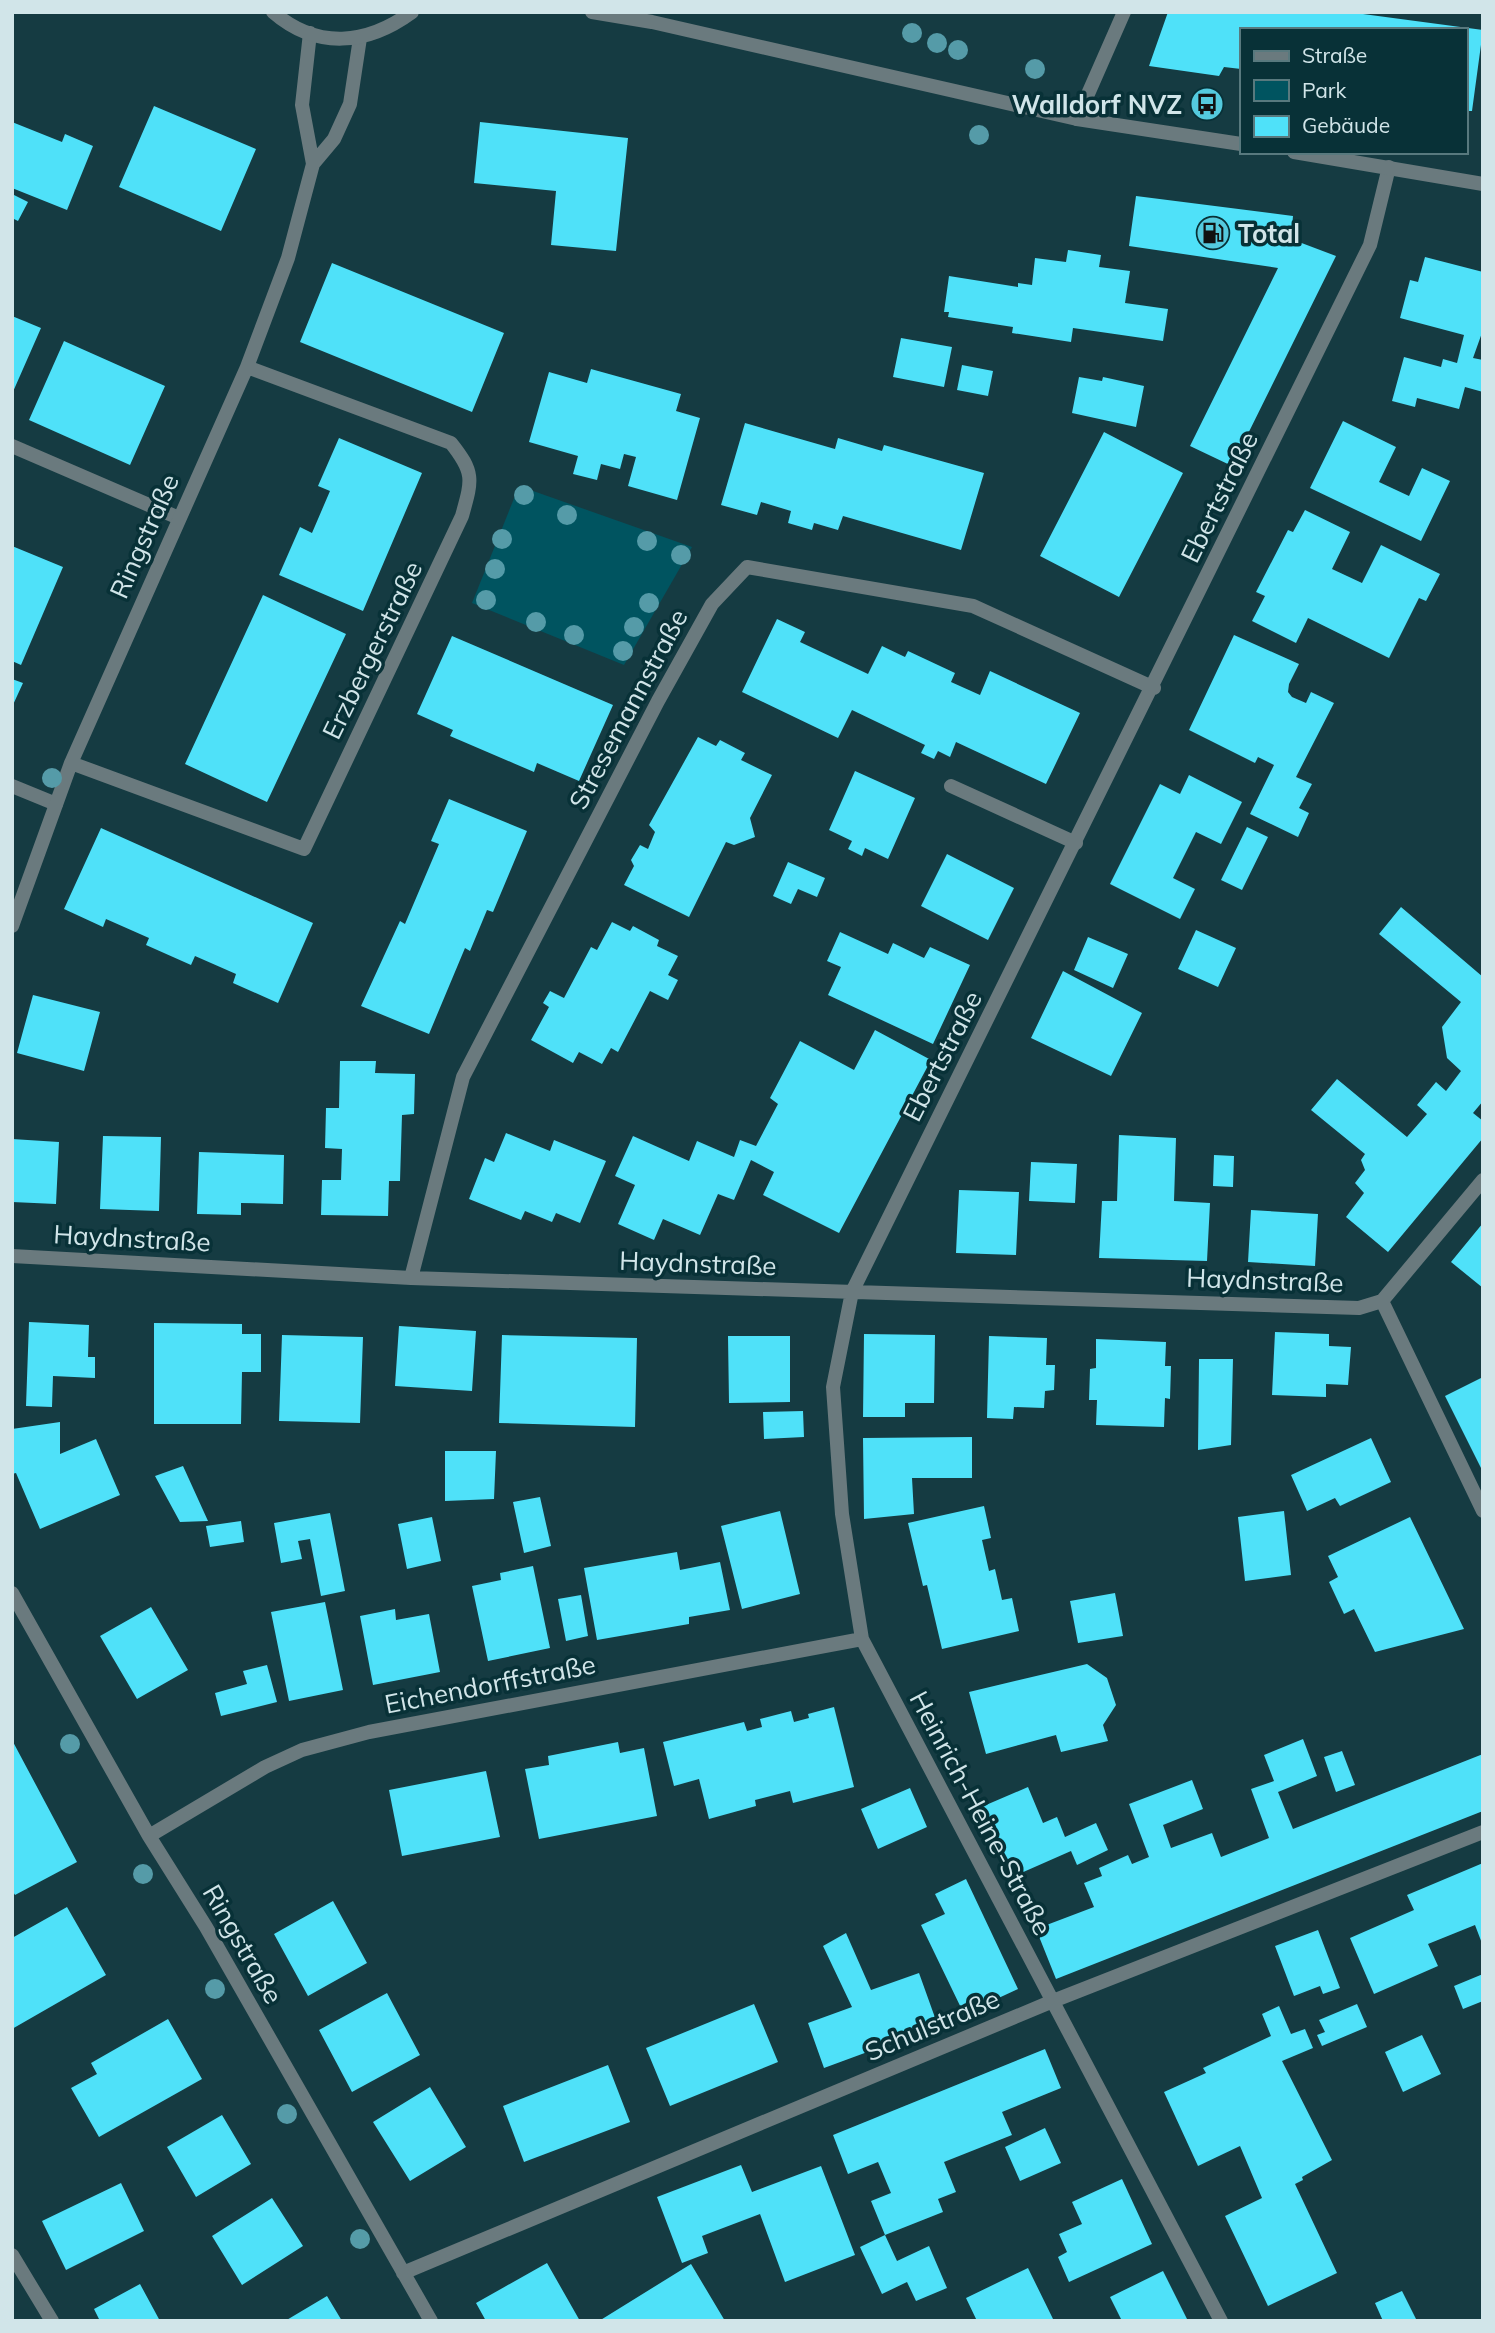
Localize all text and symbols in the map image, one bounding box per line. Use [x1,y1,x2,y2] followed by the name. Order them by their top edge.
[1240,28,1467,154] legend
[1302,42,1367,68] text: Straße
[1302,77,1346,103] text: Park
[1188,85,1226,123] bus stop icon: Walldorf NVZ
[1011,88,1182,121] place label: Walldorf NVZ
[1302,112,1390,138] text: Gebäude
[1194,214,1232,252] fuel station icon: Total
[1238,217,1300,250] place label: Total
[1173,426,1265,568] street label: Ebertstraße
[102,469,186,603] street label: Ringstraße
[315,556,429,744] street label: Erzbergerstraße
[561,603,695,815] street label: Stresemannstraße
[895,985,989,1127] street label: Ebertstraße
[53,1217,211,1259] street label: Haydnstraße
[619,1244,777,1282] street label: Haydnstraße
[1186,1261,1344,1299] street label: Haydnstraße
[382,1647,598,1721] street label: Eichendorffstraße
[903,1685,1059,1941] street label: Heinrich-Heine-Straße
[196,1878,290,2010] street label: Ringstraße
[860,1982,1004,2068] street label: Schulstraße

